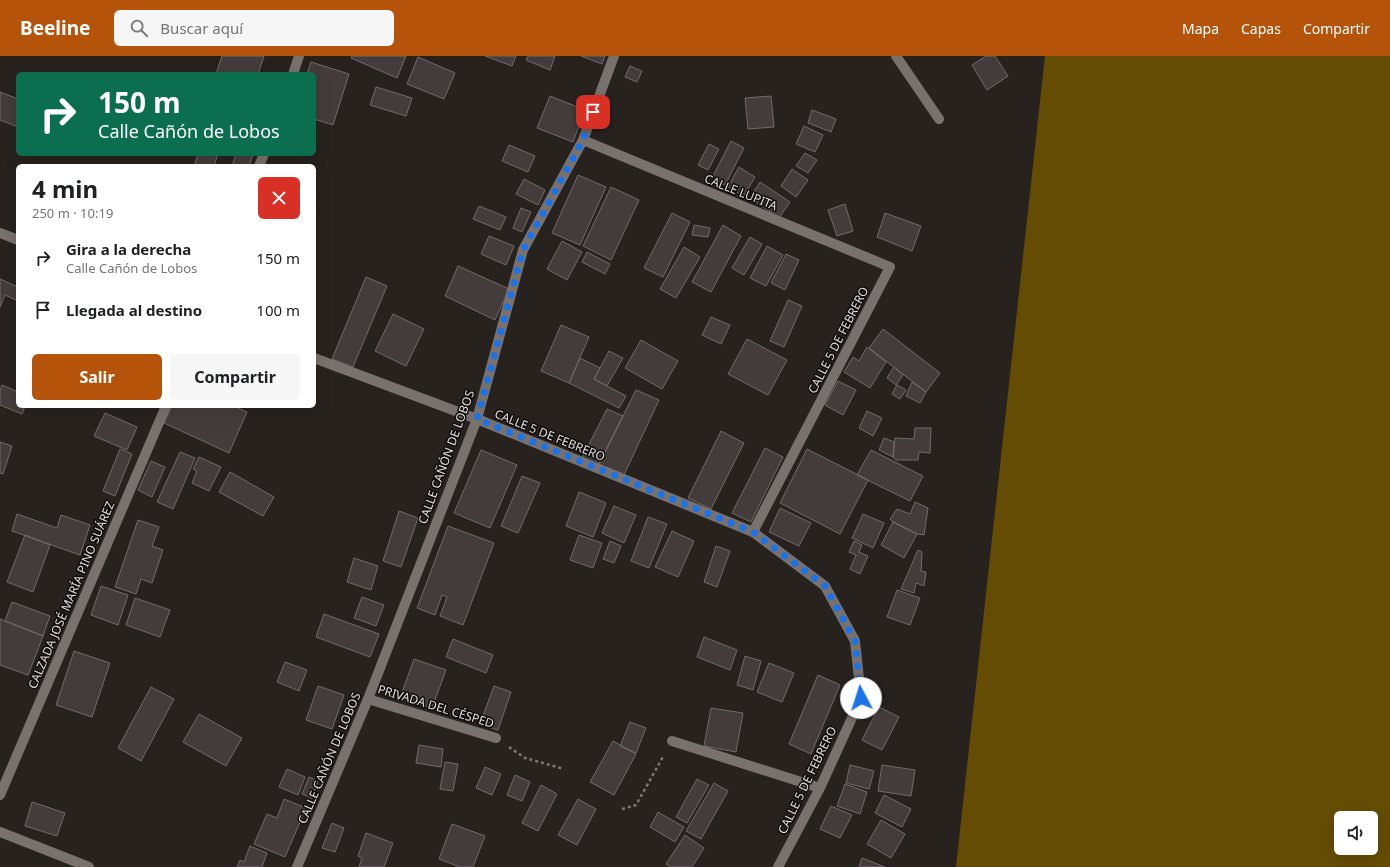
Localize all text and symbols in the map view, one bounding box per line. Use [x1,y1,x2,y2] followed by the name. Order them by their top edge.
[114,10,394,46] search box
[20,15,90,41] text: Beeline
[128,17,150,39] icon: search
[160,18,243,38] text: Buscar aquí
[1182,19,1219,38] text: Mapa
[1241,19,1281,38] text: Capas
[1303,19,1370,38] text: Compartir
[98,83,181,121] text: 150 m
[32,88,84,140] icon: right
[576,95,610,129] pin
[582,101,604,123] icon: arrive
[98,119,280,143] text: Calle Cañón de Lobos
[702,170,780,215] street label: CALLE LUPITA
[32,172,98,205] text: 4 min
[258,177,300,219] button: close
[32,204,113,222] text: 250 m · 10:19
[66,239,191,259] text: Gira a la derecha
[32,247,54,269] icon: right
[256,248,300,268] text: 150 m
[66,259,197,277] text: Calle Cañón de Lobos
[804,284,872,396] street label: CALLE 5 DE FEBRERO
[32,299,54,321] icon: arrive
[66,300,202,320] text: Llegada al destino
[256,300,300,320] text: 100 m
[32,354,162,400] button: Salir
[170,354,300,400] button: Compartir
[414,387,478,526] street label: CALLE CAÑÓN DE LOBOS
[492,405,608,465] street label: CALLE 5 DE FEBRERO
[24,499,118,691] street label: CALZADA JOSÉ MARÍA PINO SUÁREZ
[840,677,882,719] position arrow
[376,680,497,732] street label: PRIVADA DEL CÉSPED
[294,689,365,826] street label: CALLE CAÑÓN DE LOBOS
[774,723,840,837] street label: CALLE 5 DE FEBRERO
[1334,811,1378,855] map controls
[1334,811,1378,855] button: sound

